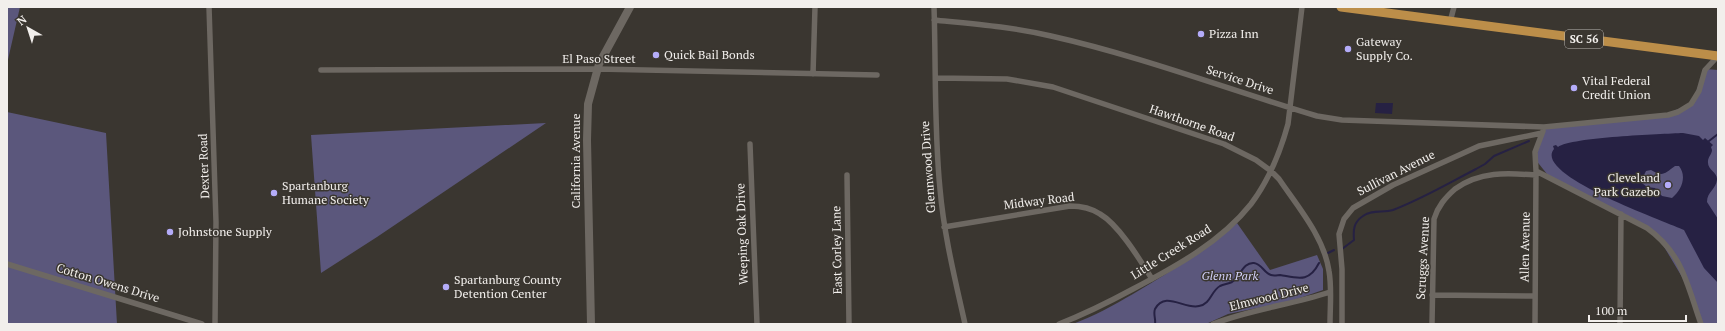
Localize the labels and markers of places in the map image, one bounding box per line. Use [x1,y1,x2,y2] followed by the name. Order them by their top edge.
[1209,26,1259,41] place label: Pizza Inn
[1196,29,1206,39] marker: Pizza Inn
[1356,34,1413,63] place label: Gateway Supply Co.
[1343,44,1353,54] marker: Gateway Supply Co.
[664,47,755,62] place label: Quick Bail Bonds
[651,50,661,60] marker: Quick Bail Bonds
[1582,73,1651,102] place label: Vital Federal Credit Union
[1569,83,1579,93] marker: Vital Federal Credit Union
[1594,170,1660,199] place label: Cleveland Park Gazebo
[282,178,370,207] place label: Spartanburg Humane Society
[1663,180,1673,190] marker: Cleveland Park Gazebo
[269,188,279,198] marker: Spartanburg Humane Society
[178,224,273,239] place label: Johnstone Supply
[165,227,175,237] marker: Johnstone Supply
[454,272,562,301] place label: Spartanburg County Detention Center
[441,282,451,292] marker: Spartanburg County Detention Center

